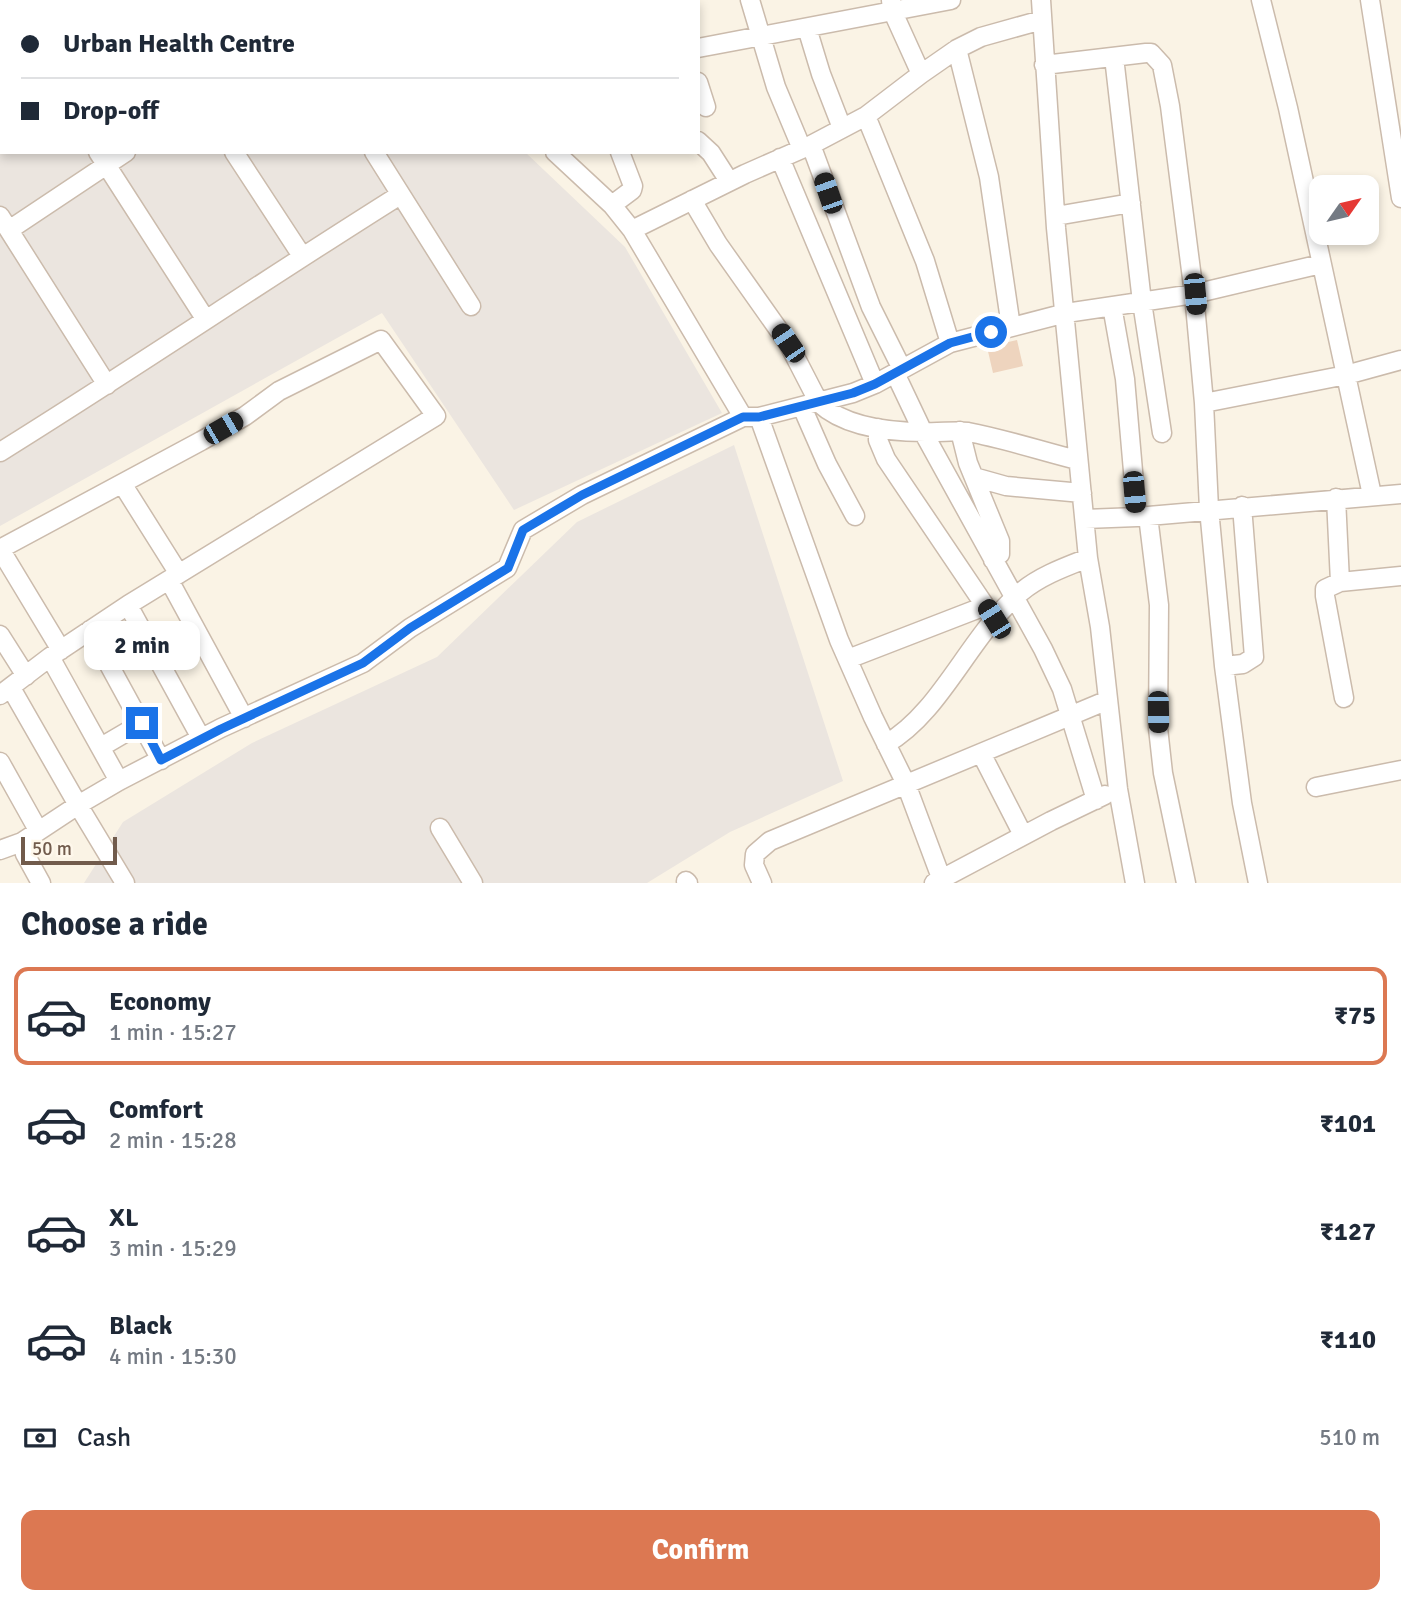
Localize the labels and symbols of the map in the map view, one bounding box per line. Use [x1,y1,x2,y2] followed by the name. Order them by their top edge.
[812,170,845,216] car
[1309,175,1379,245] north arrow
[1183,272,1208,316] car
[975,316,1007,348] route start
[768,320,809,366] car
[200,408,247,448] car
[1122,470,1147,514] car
[974,596,1015,642] car
[84,622,200,670] callout: 2 min
[1148,691,1169,733] car
[126,707,158,739] route end
[21,834,117,866] scale bar

